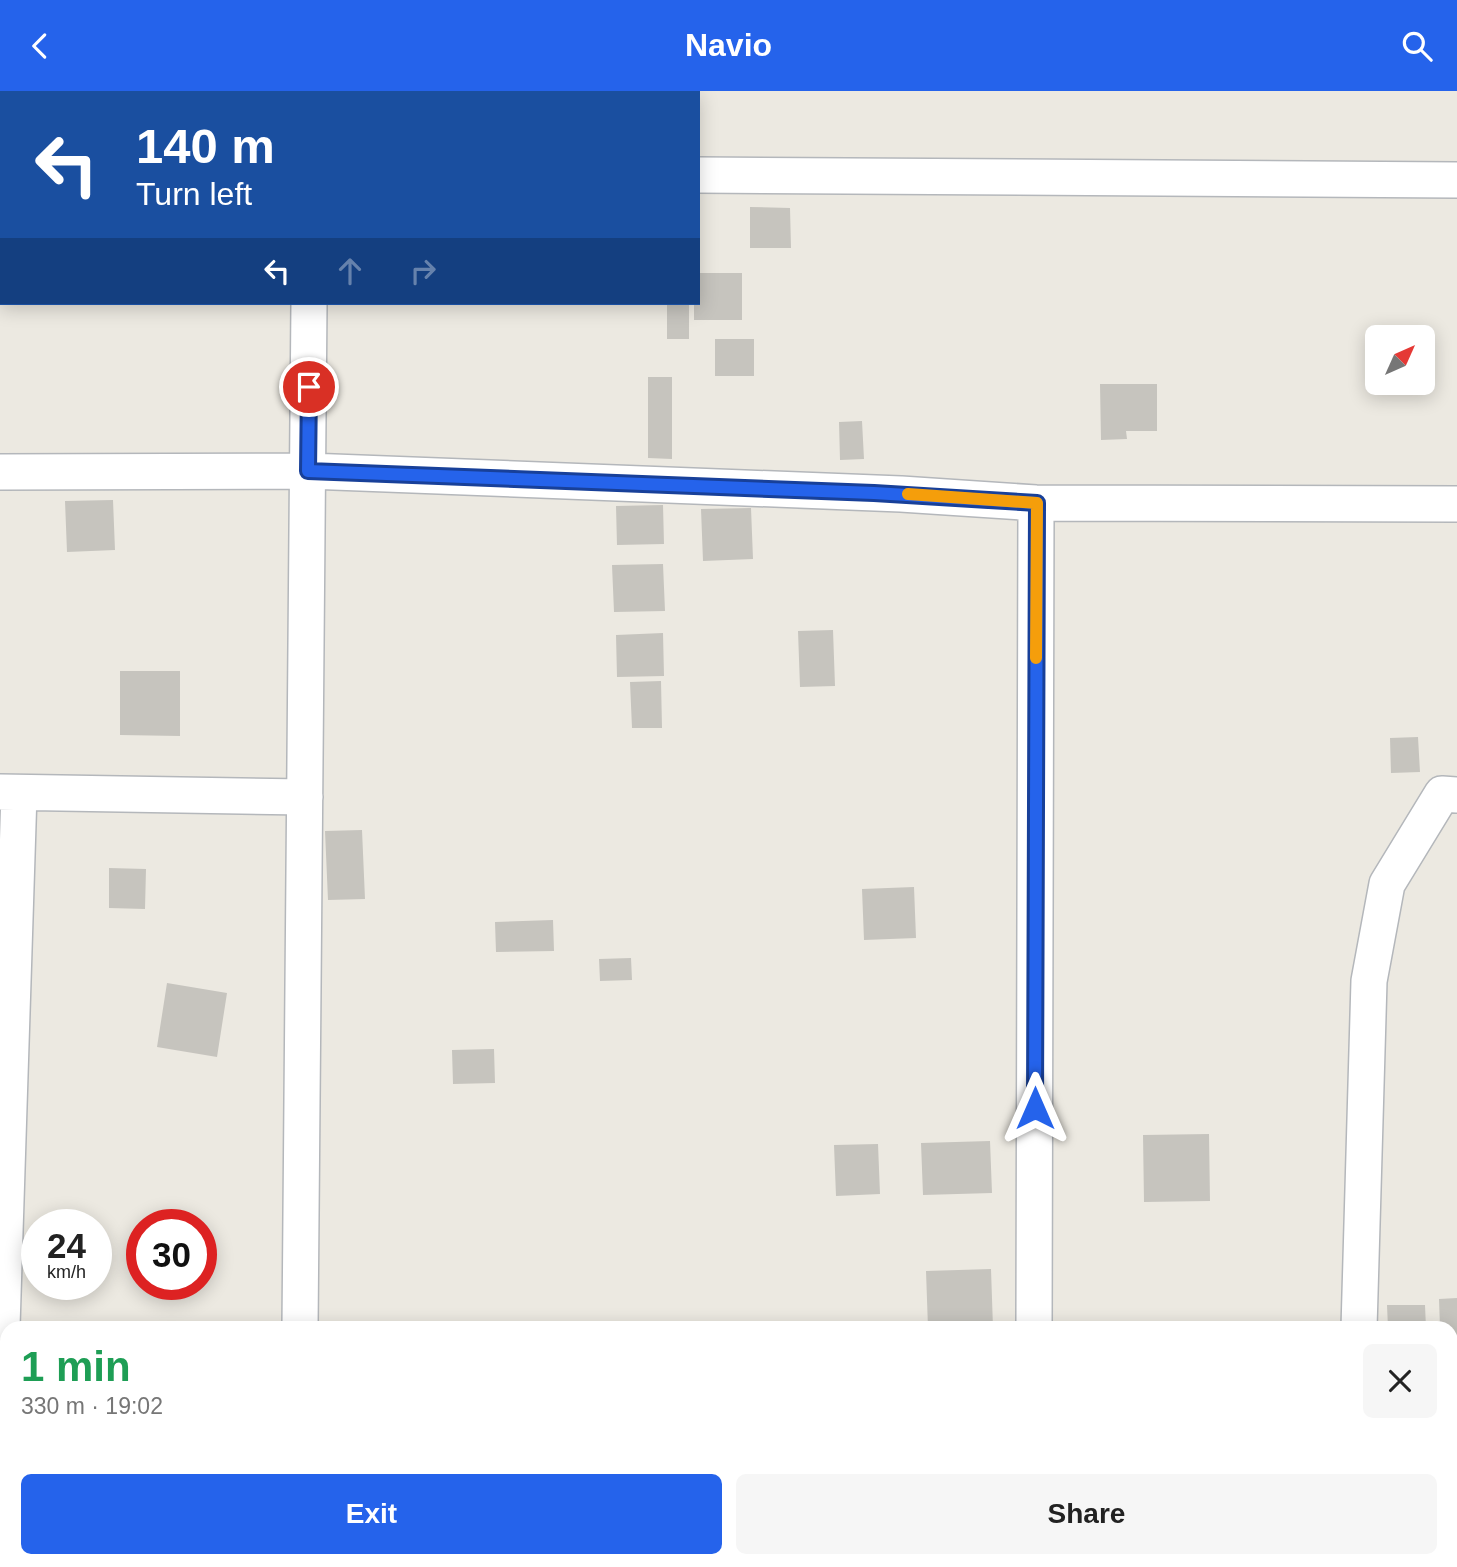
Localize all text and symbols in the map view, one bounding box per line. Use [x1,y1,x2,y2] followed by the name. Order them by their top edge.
[21,27,59,65] icon: back
[685,27,772,63] text: Navio
[1398,27,1436,65] icon: search
[21,119,112,210] icon: left
[136,119,275,173] text: 140 m
[136,176,252,212] text: Turn left
[258,252,296,290] icon: left
[331,252,369,290] icon: ahead
[404,252,442,290] icon: right
[1365,325,1435,395] north arrow
[1365,325,1435,395] map controls
[279,357,339,417] pin
[290,368,328,406] icon: arrive
[998,1071,1072,1145] position arrow
[126,1209,217,1300] speed limit sign: 30
[47,1226,86,1265] text: 24
[47,1262,86,1282] text: km/h
[21,1343,131,1390] text: 1 min
[1363,1344,1437,1418] button: close
[21,1393,163,1419] text: 330 m · 19:02
[21,1474,722,1554] button: Exit
[736,1474,1437,1554] button: Share

